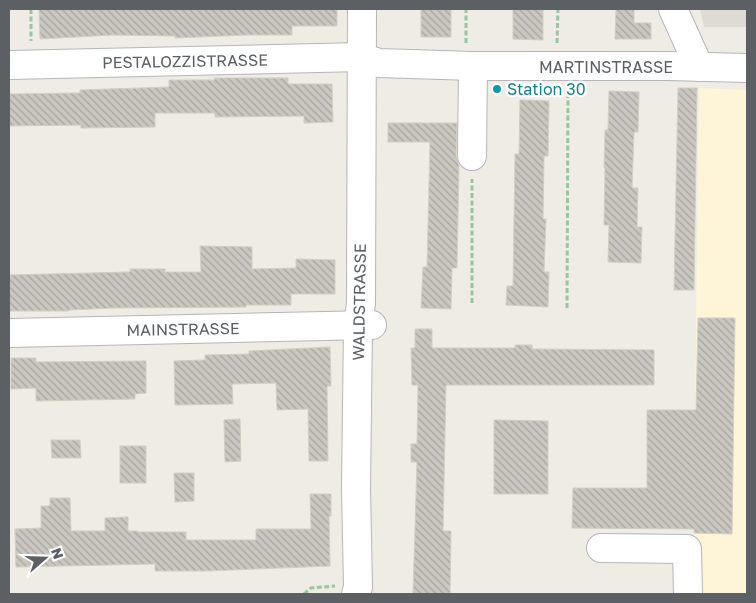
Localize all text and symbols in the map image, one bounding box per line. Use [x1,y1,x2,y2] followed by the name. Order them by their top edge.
[102,50,268,72] street label: PESTALOZZISTRASSE
[539,57,673,77] street label: MARTINSTRASSE
[507,79,586,99] place label: Station 30
[491,83,503,95] marker: Station 30
[348,243,370,361] street label: WALDSTRASSE
[126,318,240,340] street label: MAINSTRASSE
[20,533,70,583] north arrow
[48,545,67,561] text: N

